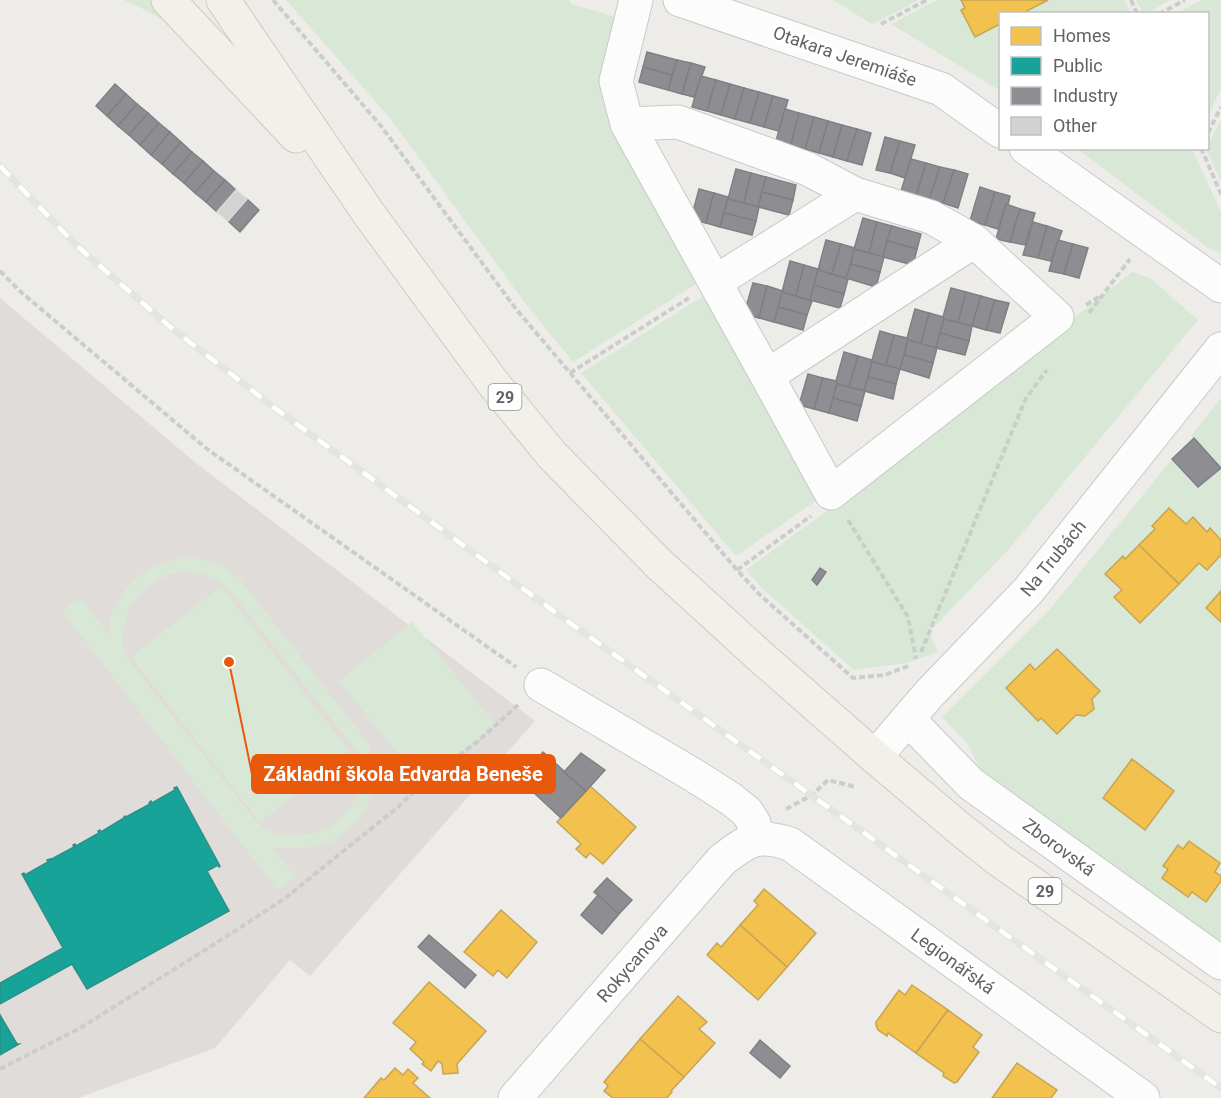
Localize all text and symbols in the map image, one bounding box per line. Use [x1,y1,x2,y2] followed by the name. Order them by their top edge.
[999,12,1209,150] legend
[770,22,920,90] street label: Otakara Jeremiáše
[1053,25,1111,46] text: Homes
[1053,55,1103,76] text: Public
[1053,85,1118,106] text: Industry
[1053,115,1097,136] text: Other
[488,384,522,410] road number: 29
[1016,516,1090,600] street label: Na Trubách
[252,755,555,793] callout: Základní škola Edvarda Beneše
[263,762,543,786] text: Základní škola Edvarda Beneše
[1019,814,1099,880] street label: Zborovská
[1028,878,1062,904] road number: 29
[592,920,672,1006] street label: Rokycanova
[907,924,999,998] street label: Legionářská

